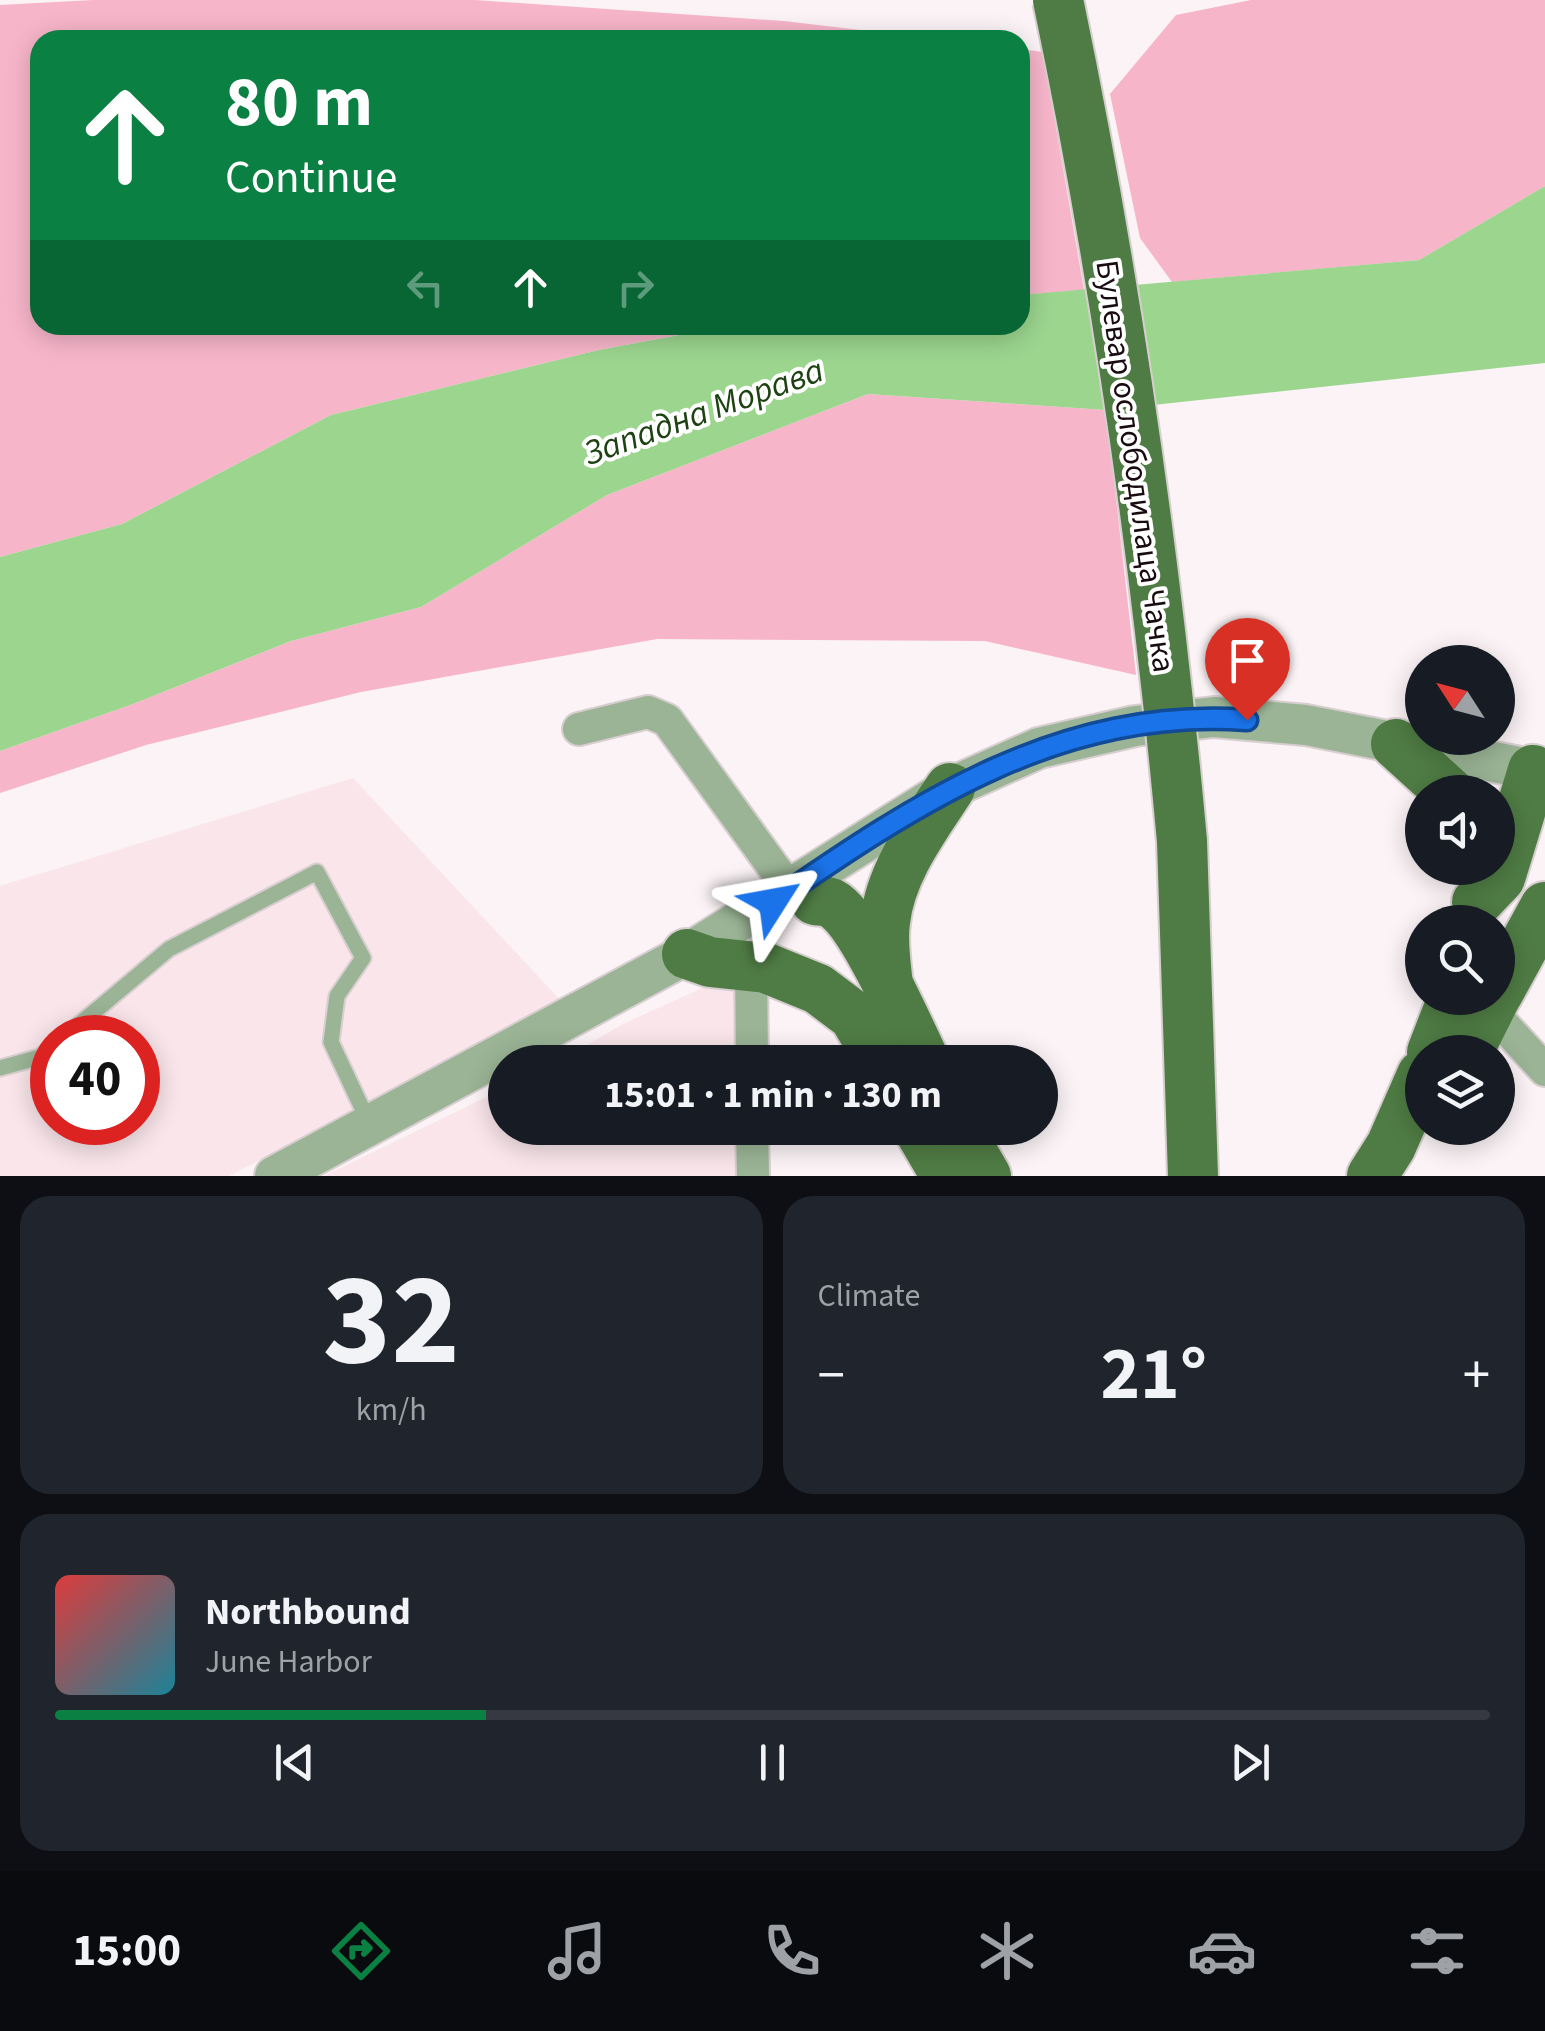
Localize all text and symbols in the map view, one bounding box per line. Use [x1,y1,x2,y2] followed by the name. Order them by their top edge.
[225,53,373,153] text: 80 m
[60,70,190,200] icon: ahead
[225,146,397,210] text: Continue
[1083,257,1187,675] street label: Булевар ослободилаца Чачка
[398,260,453,315] icon: left
[503,260,558,315] icon: ahead
[608,260,663,315] icon: right
[576,345,831,479] water label: Западна Морава
[1205,618,1290,721] pin
[1220,633,1275,688] icon: arrive
[1405,645,1515,755] north arrow
[1405,645,1515,1145] map controls
[1405,775,1515,885] button: sound
[721,850,825,954] position arrow
[1405,905,1515,1015] button: search
[30,1015,160,1145] speed limit sign: 40
[1405,1035,1515,1145] button: layers
[604,1068,942,1122] text: 15:01 · 1 min · 130 m
[323,1229,460,1414] text: 32
[818,1273,920,1319] text: Climate
[1100,1321,1207,1428] text: 21°
[818,1337,845,1415] text: −
[1463,1337,1490,1415] text: +
[356,1387,427,1433] text: km/h
[205,1585,411,1639] text: Northbound
[205,1639,372,1685] text: June Harbor
[267,1735,322,1790] icon: previous
[745,1735,800,1790] icon: pause
[1223,1735,1278,1790] icon: next
[326,1916,396,1986] icon: directions
[542,1916,612,1986] icon: music
[757,1916,827,1986] icon: phone
[972,1916,1042,1986] icon: climate
[1187,1916,1257,1986] icon: car
[1402,1916,1472,1986] icon: filters
[73,1919,181,1983] text: 15:00

